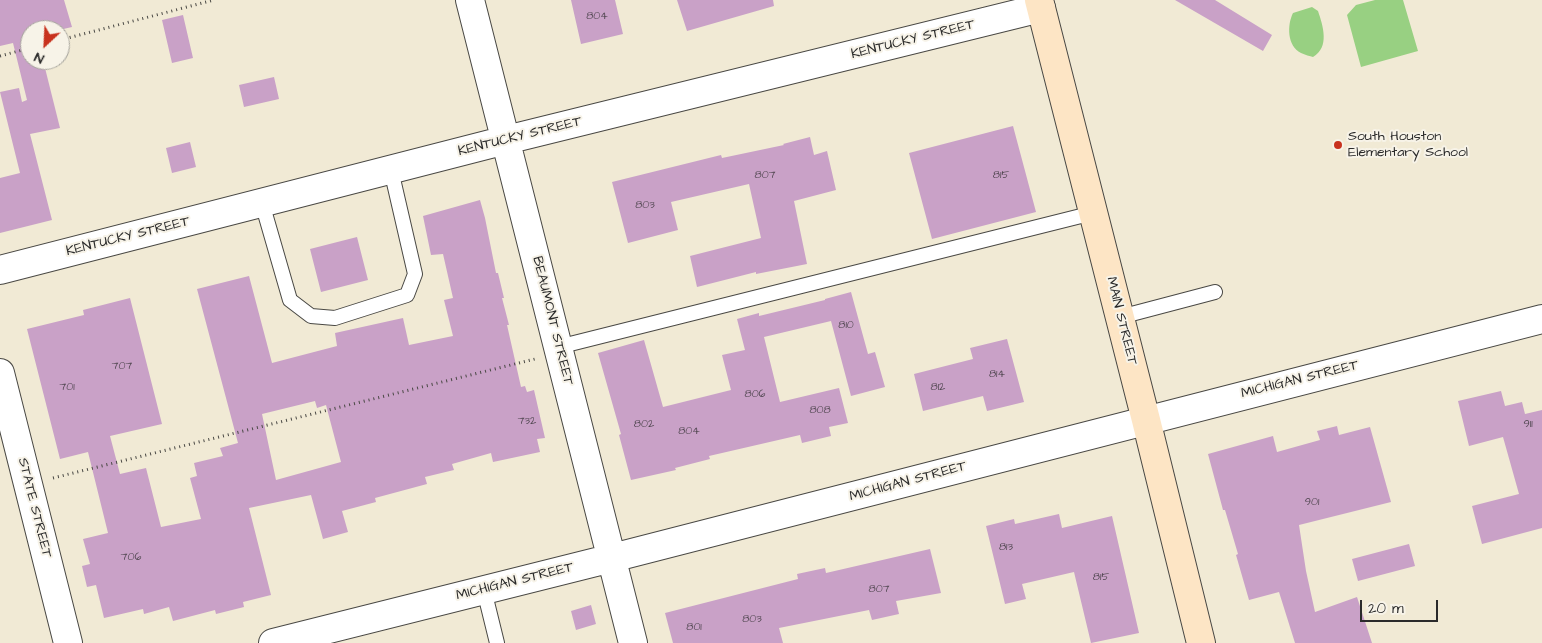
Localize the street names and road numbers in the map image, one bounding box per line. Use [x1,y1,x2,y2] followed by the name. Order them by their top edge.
[850,17,976,63] street label: KENTUCKY STREET
[457,114,583,160] street label: KENTUCKY STREET
[65,214,191,260] street label: KENTUCKY STREET
[528,255,576,387] street label: BEAUMONT STREET
[1102,275,1140,367] street label: MAIN STREET
[1240,357,1360,403] street label: MICHIGAN STREET
[13,456,55,560] street label: STATE STREET
[848,458,968,506] street label: MICHIGAN STREET
[455,559,575,605] street label: MICHIGAN STREET

